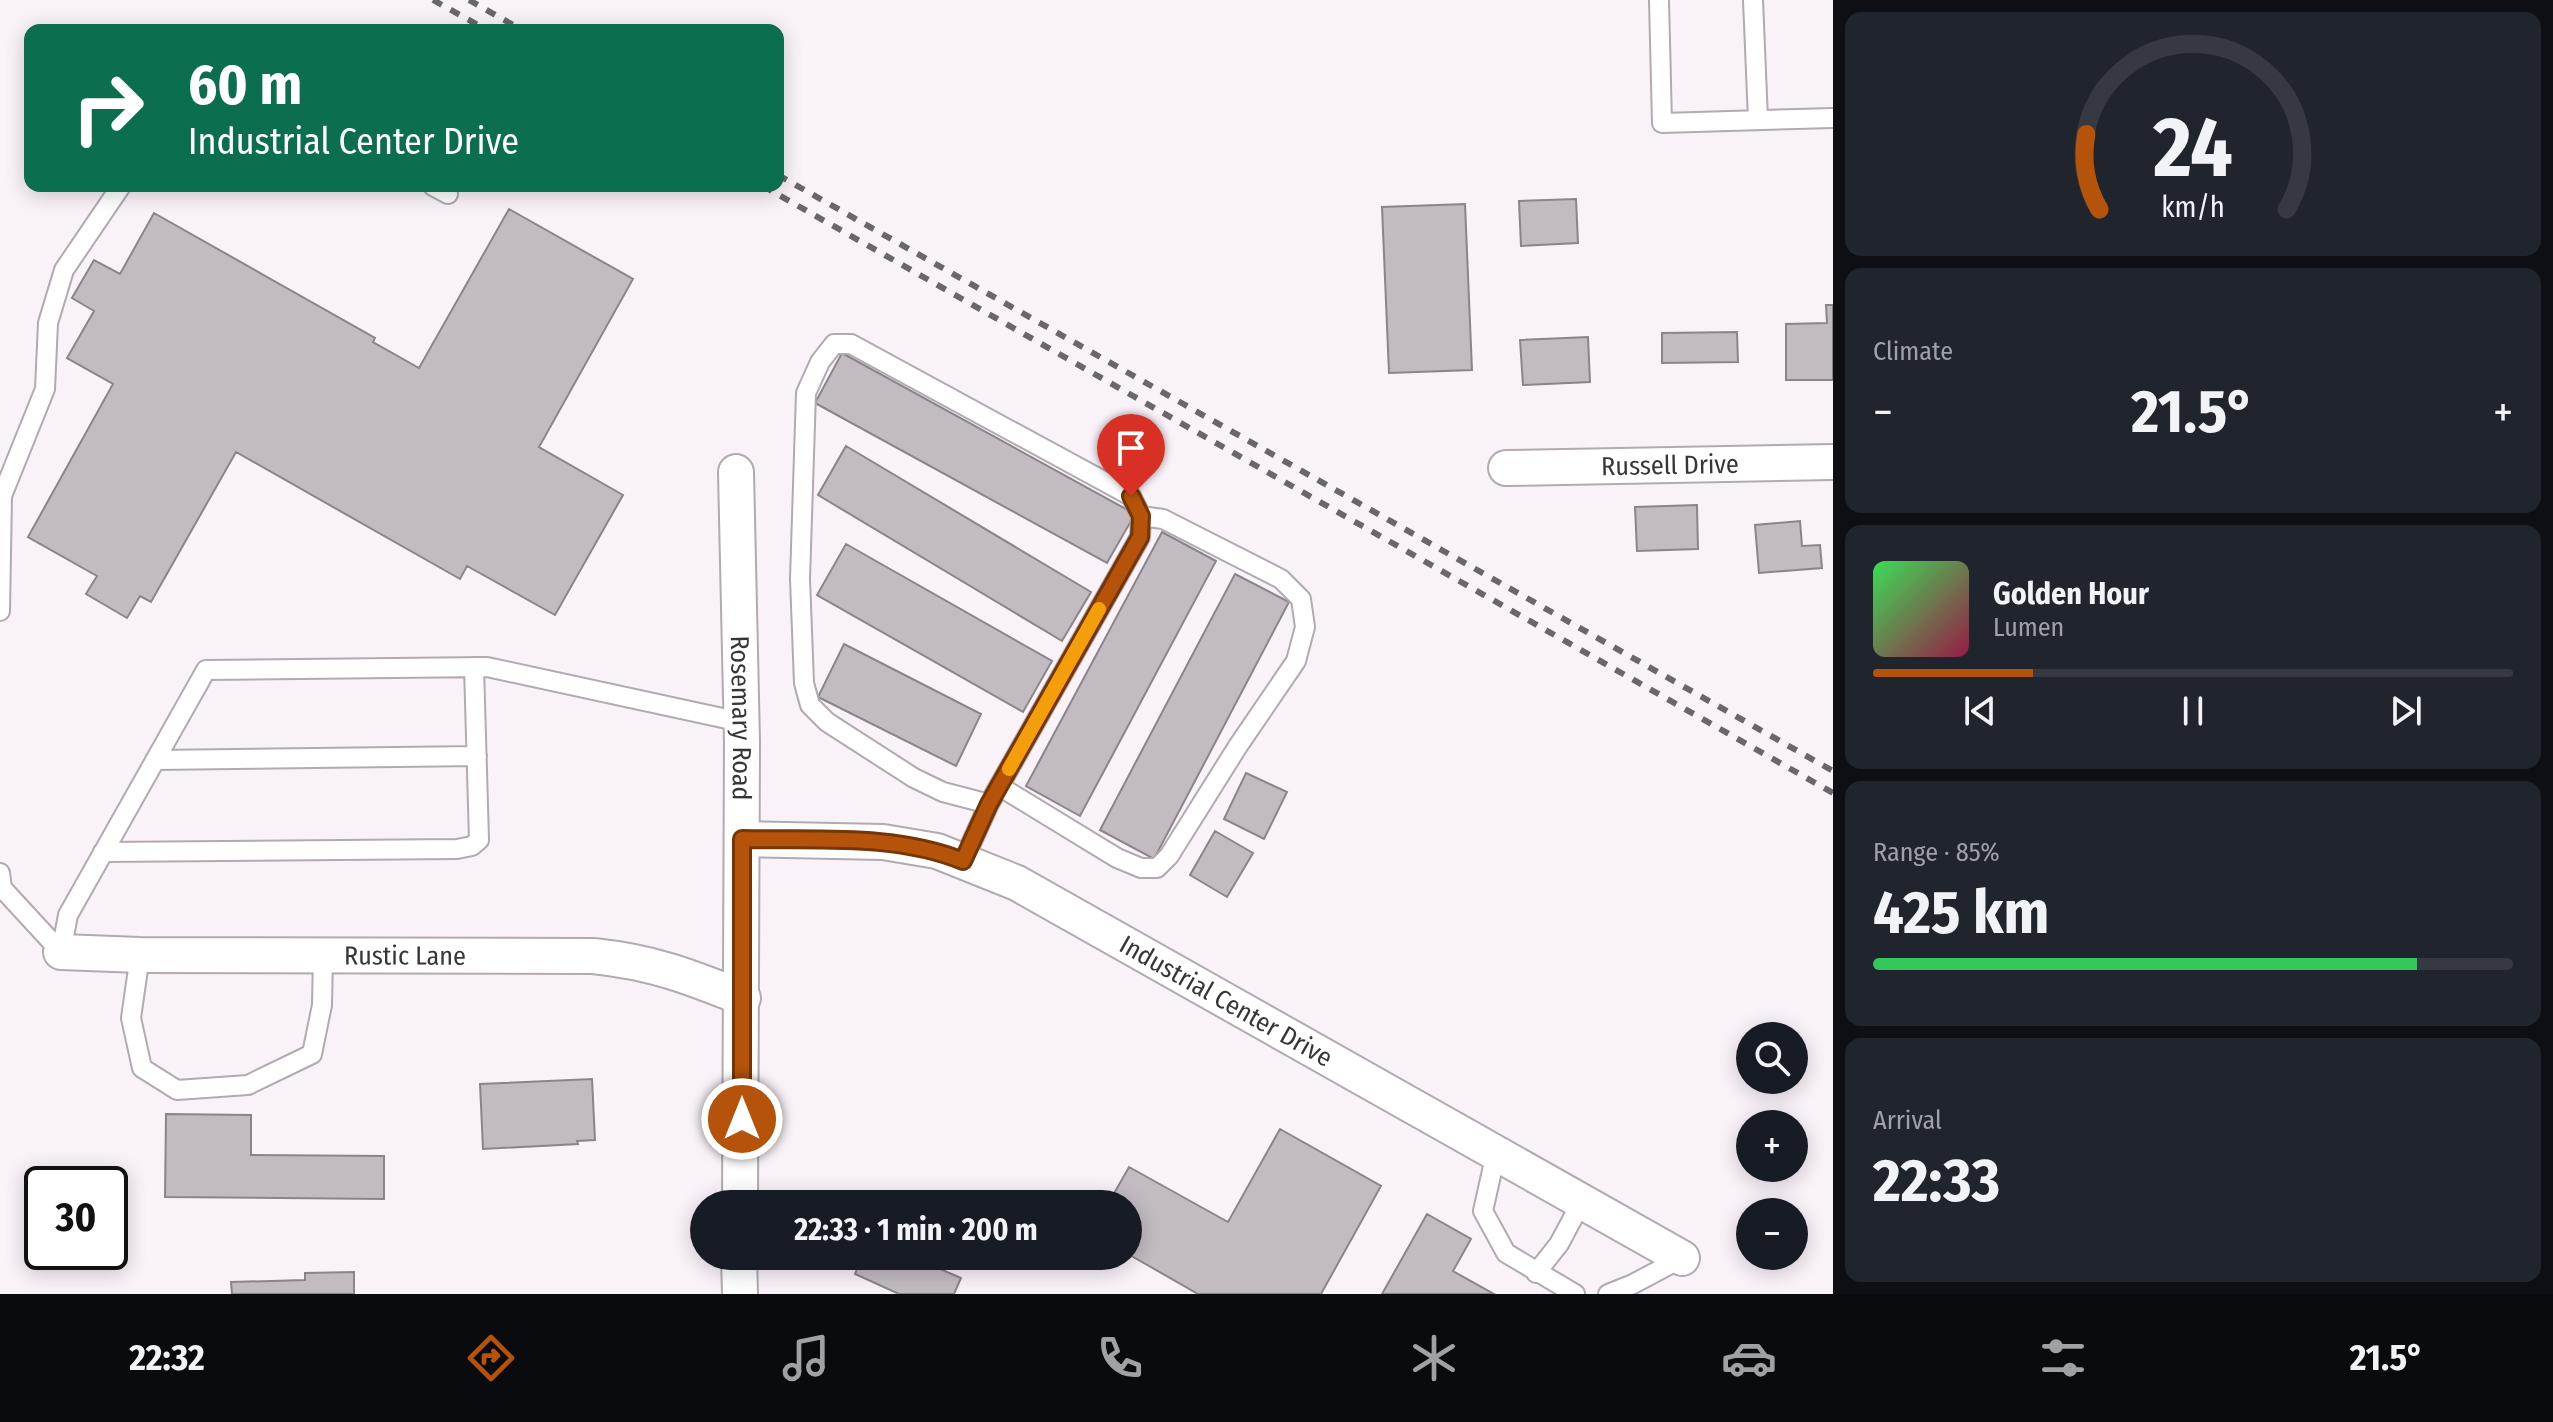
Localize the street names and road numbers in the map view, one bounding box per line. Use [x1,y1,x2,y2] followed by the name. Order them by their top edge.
[1601,449,1739,482] street label: Russell Drive
[724,635,757,800] street label: Rosemary Road
[1114,929,1338,1074] street label: Industrial Center Drive
[344,940,466,972] street label: Rustic Lane

